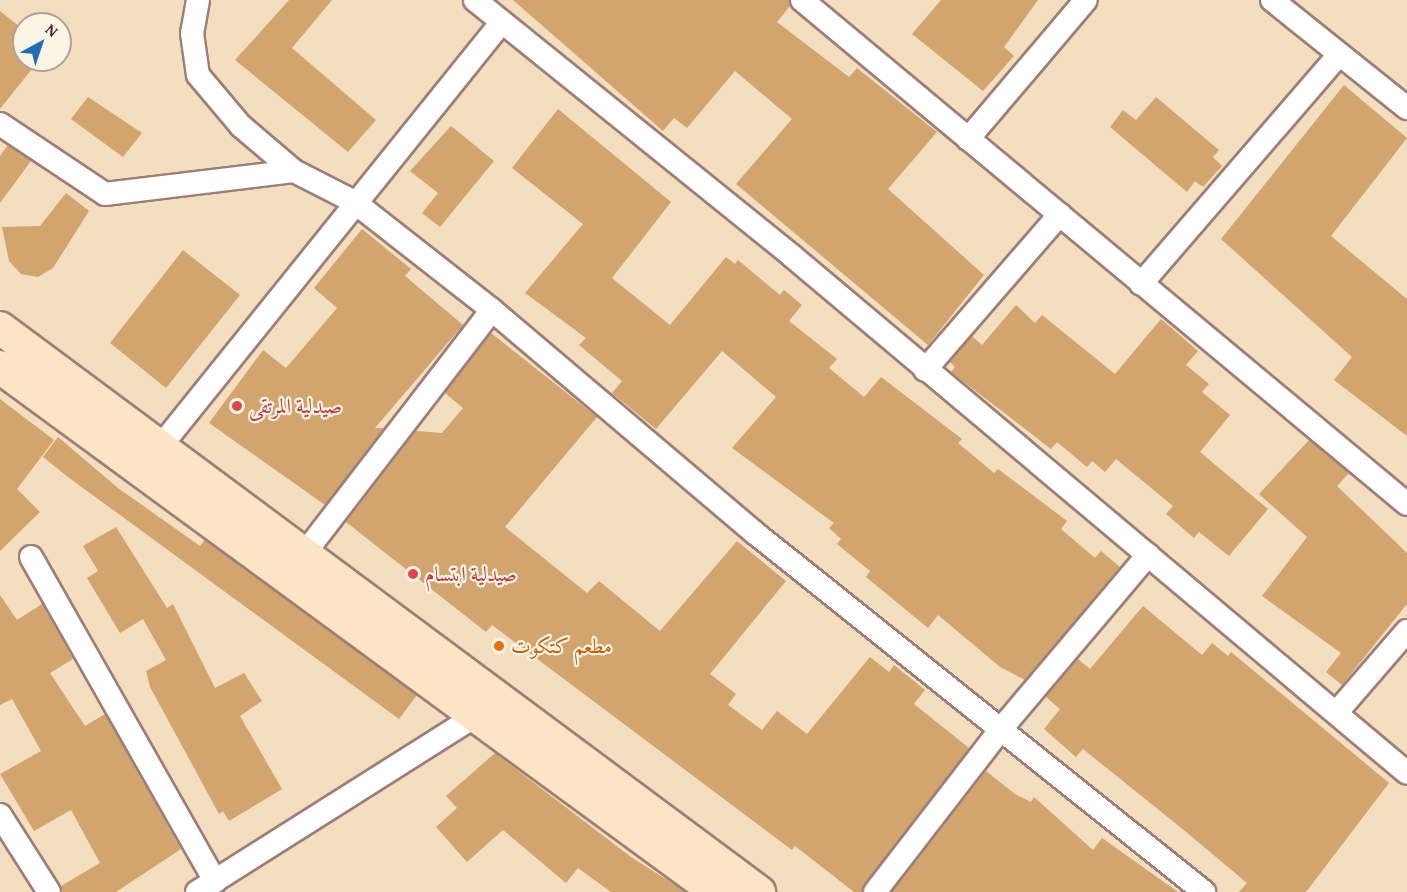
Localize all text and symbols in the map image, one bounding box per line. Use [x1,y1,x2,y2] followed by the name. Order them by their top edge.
[12,12,72,72] north arrow
[40,17,64,42] text: N
[249,393,342,419] place label: صيدلية المرتقى
[230,399,244,413] marker: صيدلية المرتقى
[425,561,517,587] place label: صيدلية ابتسام
[406,567,420,581] marker: صيدلية ابتسام
[511,633,612,659] place label: مطعم كتكوت
[492,639,506,653] marker: مطعم كتكوت

